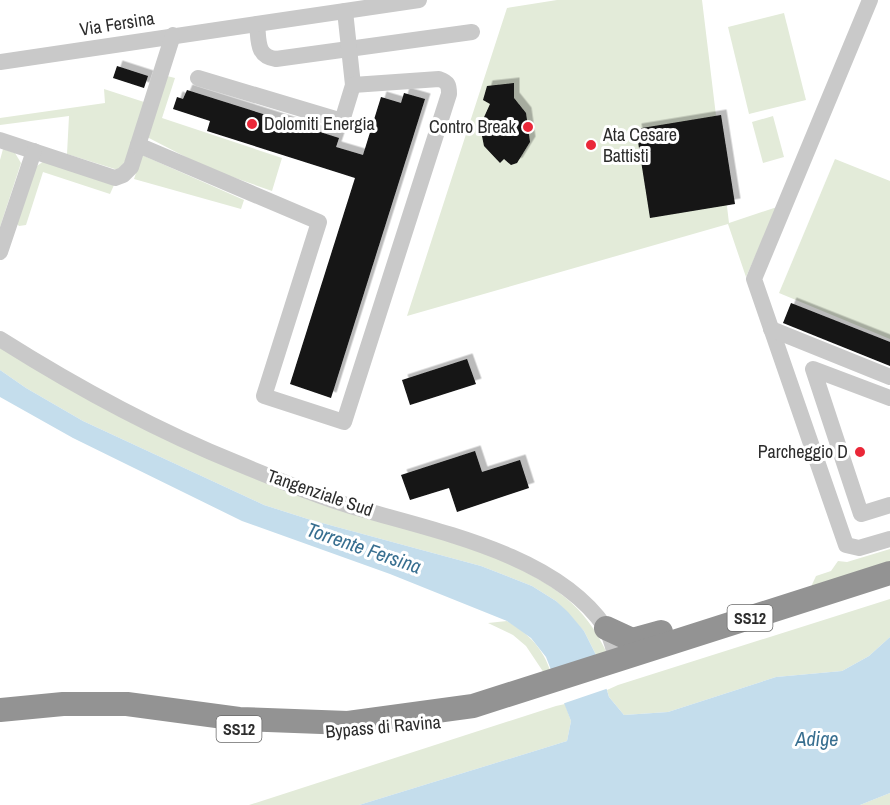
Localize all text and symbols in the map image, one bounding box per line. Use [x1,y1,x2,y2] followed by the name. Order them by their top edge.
[78,5,156,42] street label: Via Fersina
[264,111,375,136] place label: Dolomiti Energia
[429,114,517,139] place label: Contro Break
[245,117,259,131] marker: Dolomiti Energia
[521,120,535,134] marker: Contro Break
[602,122,677,168] place label: Ata Cesare Battisti
[584,138,598,152] marker: Ata Cesare Battisti
[758,439,848,464] place label: Parcheggio D
[853,445,867,459] marker: Parcheggio D
[264,463,376,522] street label: Tangenziale Sud
[303,515,425,580] water label: Torrente Fersina
[728,605,772,631] road number: SS12
[324,709,442,744] street label: Bypass di Ravina
[216,716,262,742] road number: SS12
[795,725,838,752] water label: Adige

